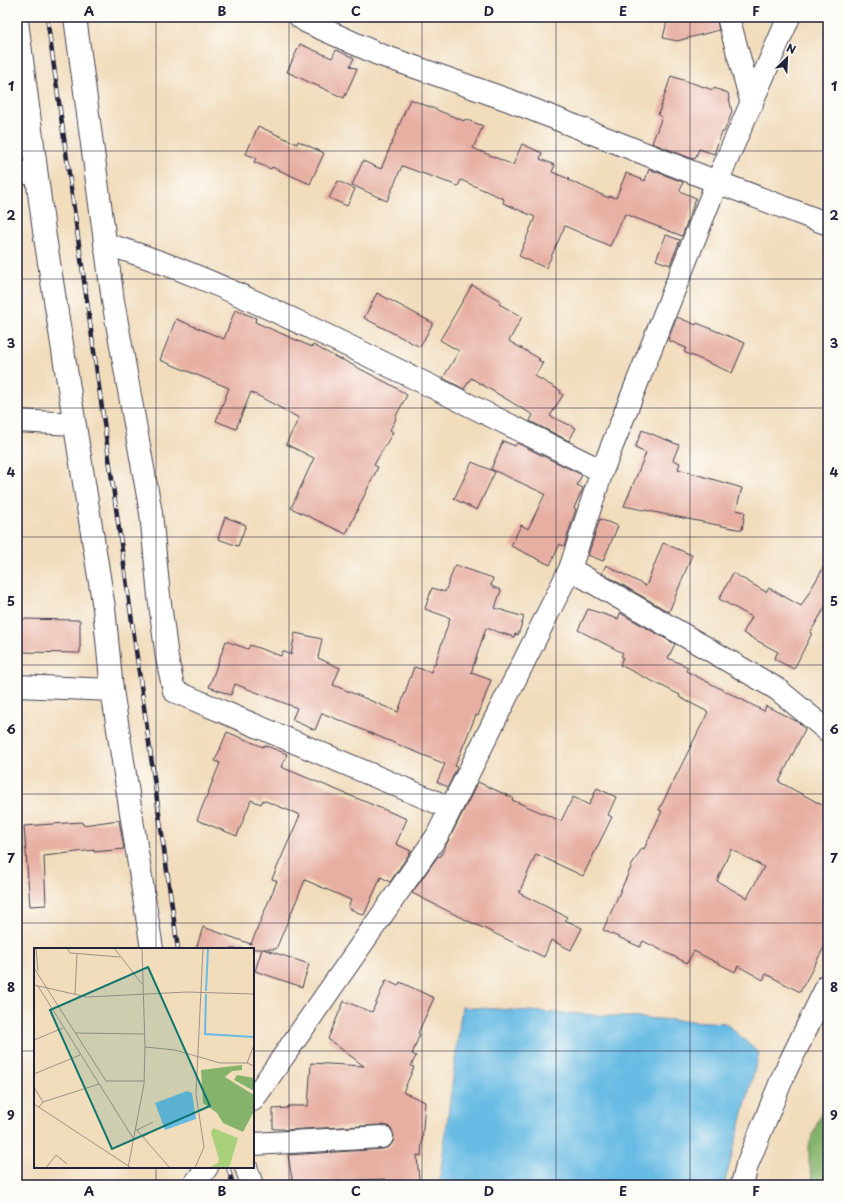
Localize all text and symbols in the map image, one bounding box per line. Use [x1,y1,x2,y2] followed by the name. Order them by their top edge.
[84,1,94,20] text: A
[218,1,227,20] text: B
[351,1,361,20] text: C
[484,1,494,20] text: D
[619,1,627,20] text: E
[752,1,760,20] text: F
[767,38,807,78] north arrow
[784,39,799,58] text: N
[8,76,14,95] text: 1
[831,76,837,95] text: 1
[6,205,16,224] text: 2
[829,205,839,224] text: 2
[7,333,16,352] text: 3
[830,333,839,352] text: 3
[7,462,16,481] text: 4
[830,462,839,481] text: 4
[7,591,15,610] text: 5
[830,591,838,610] text: 5
[6,719,16,738] text: 6
[829,719,839,738] text: 6
[7,848,15,867] text: 7
[830,848,838,867] text: 7
[34,948,254,1168] inset map
[7,977,15,996] text: 8
[830,977,838,996] text: 8
[7,1105,15,1124] text: 9
[830,1105,838,1124] text: 9
[84,1181,94,1200] text: A
[218,1181,227,1200] text: B
[351,1181,361,1200] text: C
[484,1181,494,1200] text: D
[619,1181,627,1200] text: E
[752,1181,760,1200] text: F

